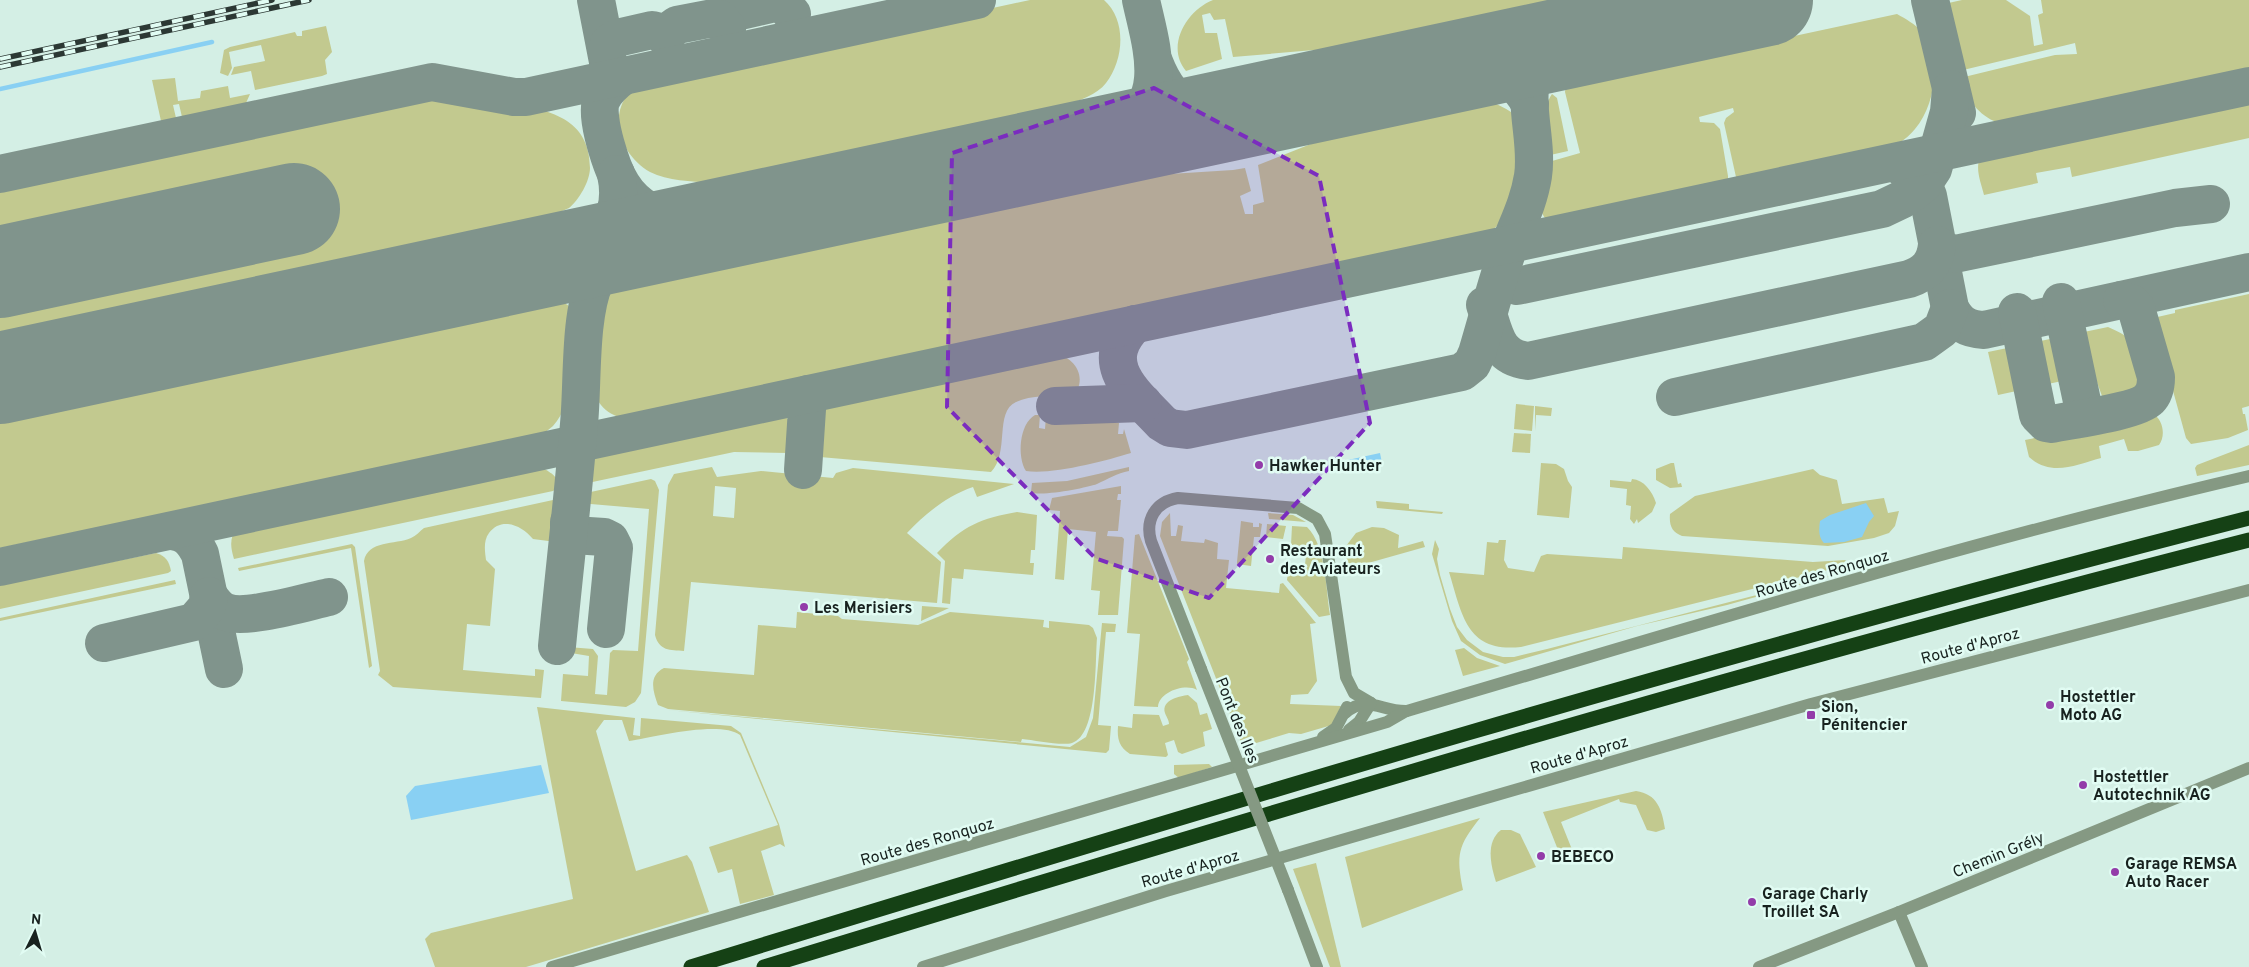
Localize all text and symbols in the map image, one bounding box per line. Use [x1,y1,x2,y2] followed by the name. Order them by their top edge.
[1269,457,1382,477] place label: Hawker Hunter
[1253,459,1265,471] marker: Hawker Hunter
[1280,542,1381,580] place label: Restaurant des Aviateurs
[1753,546,1892,604] street label: Route des Ronquoz
[1264,553,1276,565] marker: Restaurant des Aviateurs
[814,599,913,619] place label: Les Merisiers
[798,601,810,613] marker: Les Merisiers
[1919,624,2022,670] street label: Route d'Aproz
[1210,675,1262,767] street label: Pont des Iles
[2060,688,2136,726] place label: Hostettler Moto AG
[1821,698,1908,736] place label: Sion, Pénitencier
[2044,699,2056,711] marker: Hostettler Moto AG
[1805,709,1817,721] marker: Sion, Pénitencier
[1528,732,1631,780] street label: Route d'Aproz
[2093,768,2211,806] place label: Hostettler Autotechnik AG
[2077,779,2089,791] marker: Hostettler Autotechnik AG
[858,814,997,872] street label: Route des Ronquoz
[1950,828,2047,883] street label: Chemin Grély
[1139,846,1242,894] street label: Route d'Aproz
[1551,848,1614,868] place label: BEBECO
[1535,850,1547,862] marker: BEBECO
[2125,855,2237,893] place label: Garage REMSA Auto Racer
[2109,866,2121,878] marker: Garage REMSA Auto Racer
[1762,885,1868,923] place label: Garage Charly Troillet SA
[1746,896,1758,908] marker: Garage Charly Troillet SA
[10,907,60,957] north arrow
[30,912,42,929] text: N

